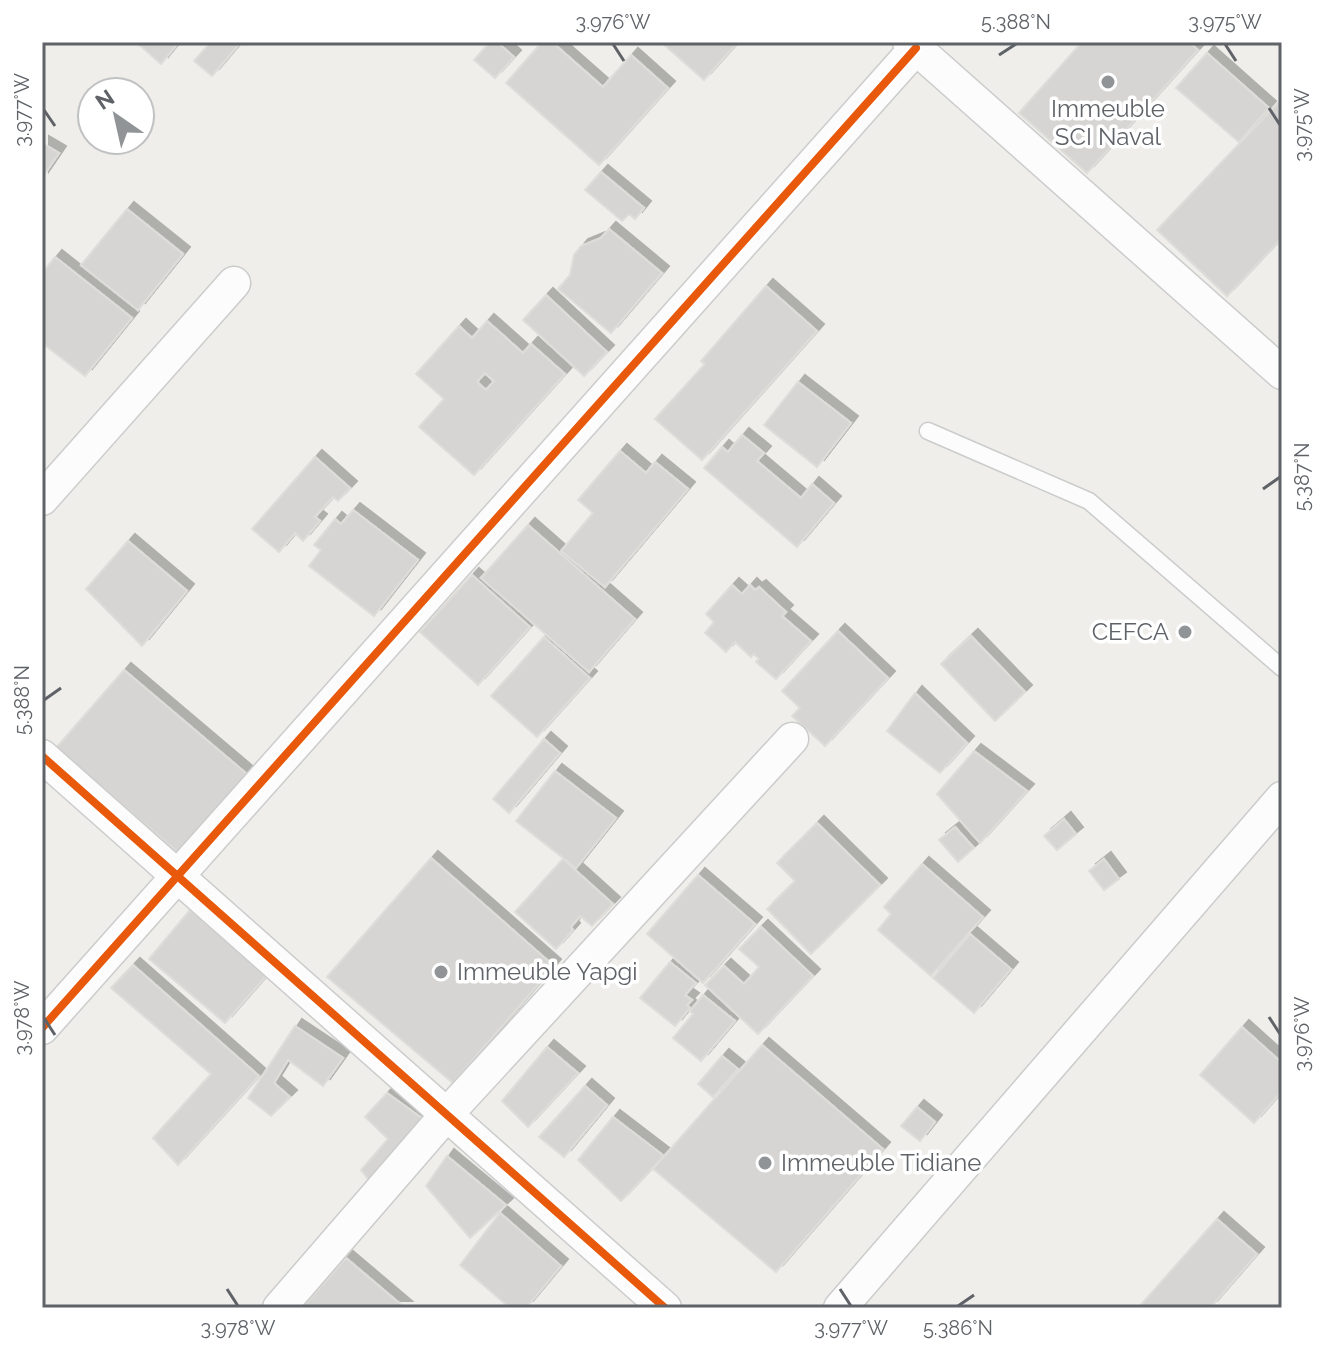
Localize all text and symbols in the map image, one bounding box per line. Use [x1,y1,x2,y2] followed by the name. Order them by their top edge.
[575,10,651,34] text: 3.976°W
[981,10,1051,34] text: 5.388°N
[1188,10,1262,34] text: 3.975°W
[10,73,34,147] text: 3.977°W
[1099,73,1117,91] marker: Immeuble SCI Naval
[76,76,156,156] north arrow
[91,84,119,115] text: N
[1290,88,1314,162] text: 3.975°W
[1051,94,1165,151] place label: Immeuble SCI Naval
[1290,443,1314,511] text: 5.387°N
[1092,617,1169,646] place label: CEFCA
[1176,623,1194,641] marker: CEFCA
[10,665,34,735] text: 5.388°N
[457,957,638,986] place label: Immeuble Yapgi
[432,963,450,981] marker: Immeuble Yapgi
[10,981,34,1055] text: 3.978°W
[1290,996,1314,1072] text: 3.976°W
[781,1148,981,1177] place label: Immeuble Tidiane
[756,1154,774,1172] marker: Immeuble Tidiane
[201,1316,275,1340] text: 3.978°W
[814,1316,888,1340] text: 3.977°W
[923,1316,993,1340] text: 5.386°N

